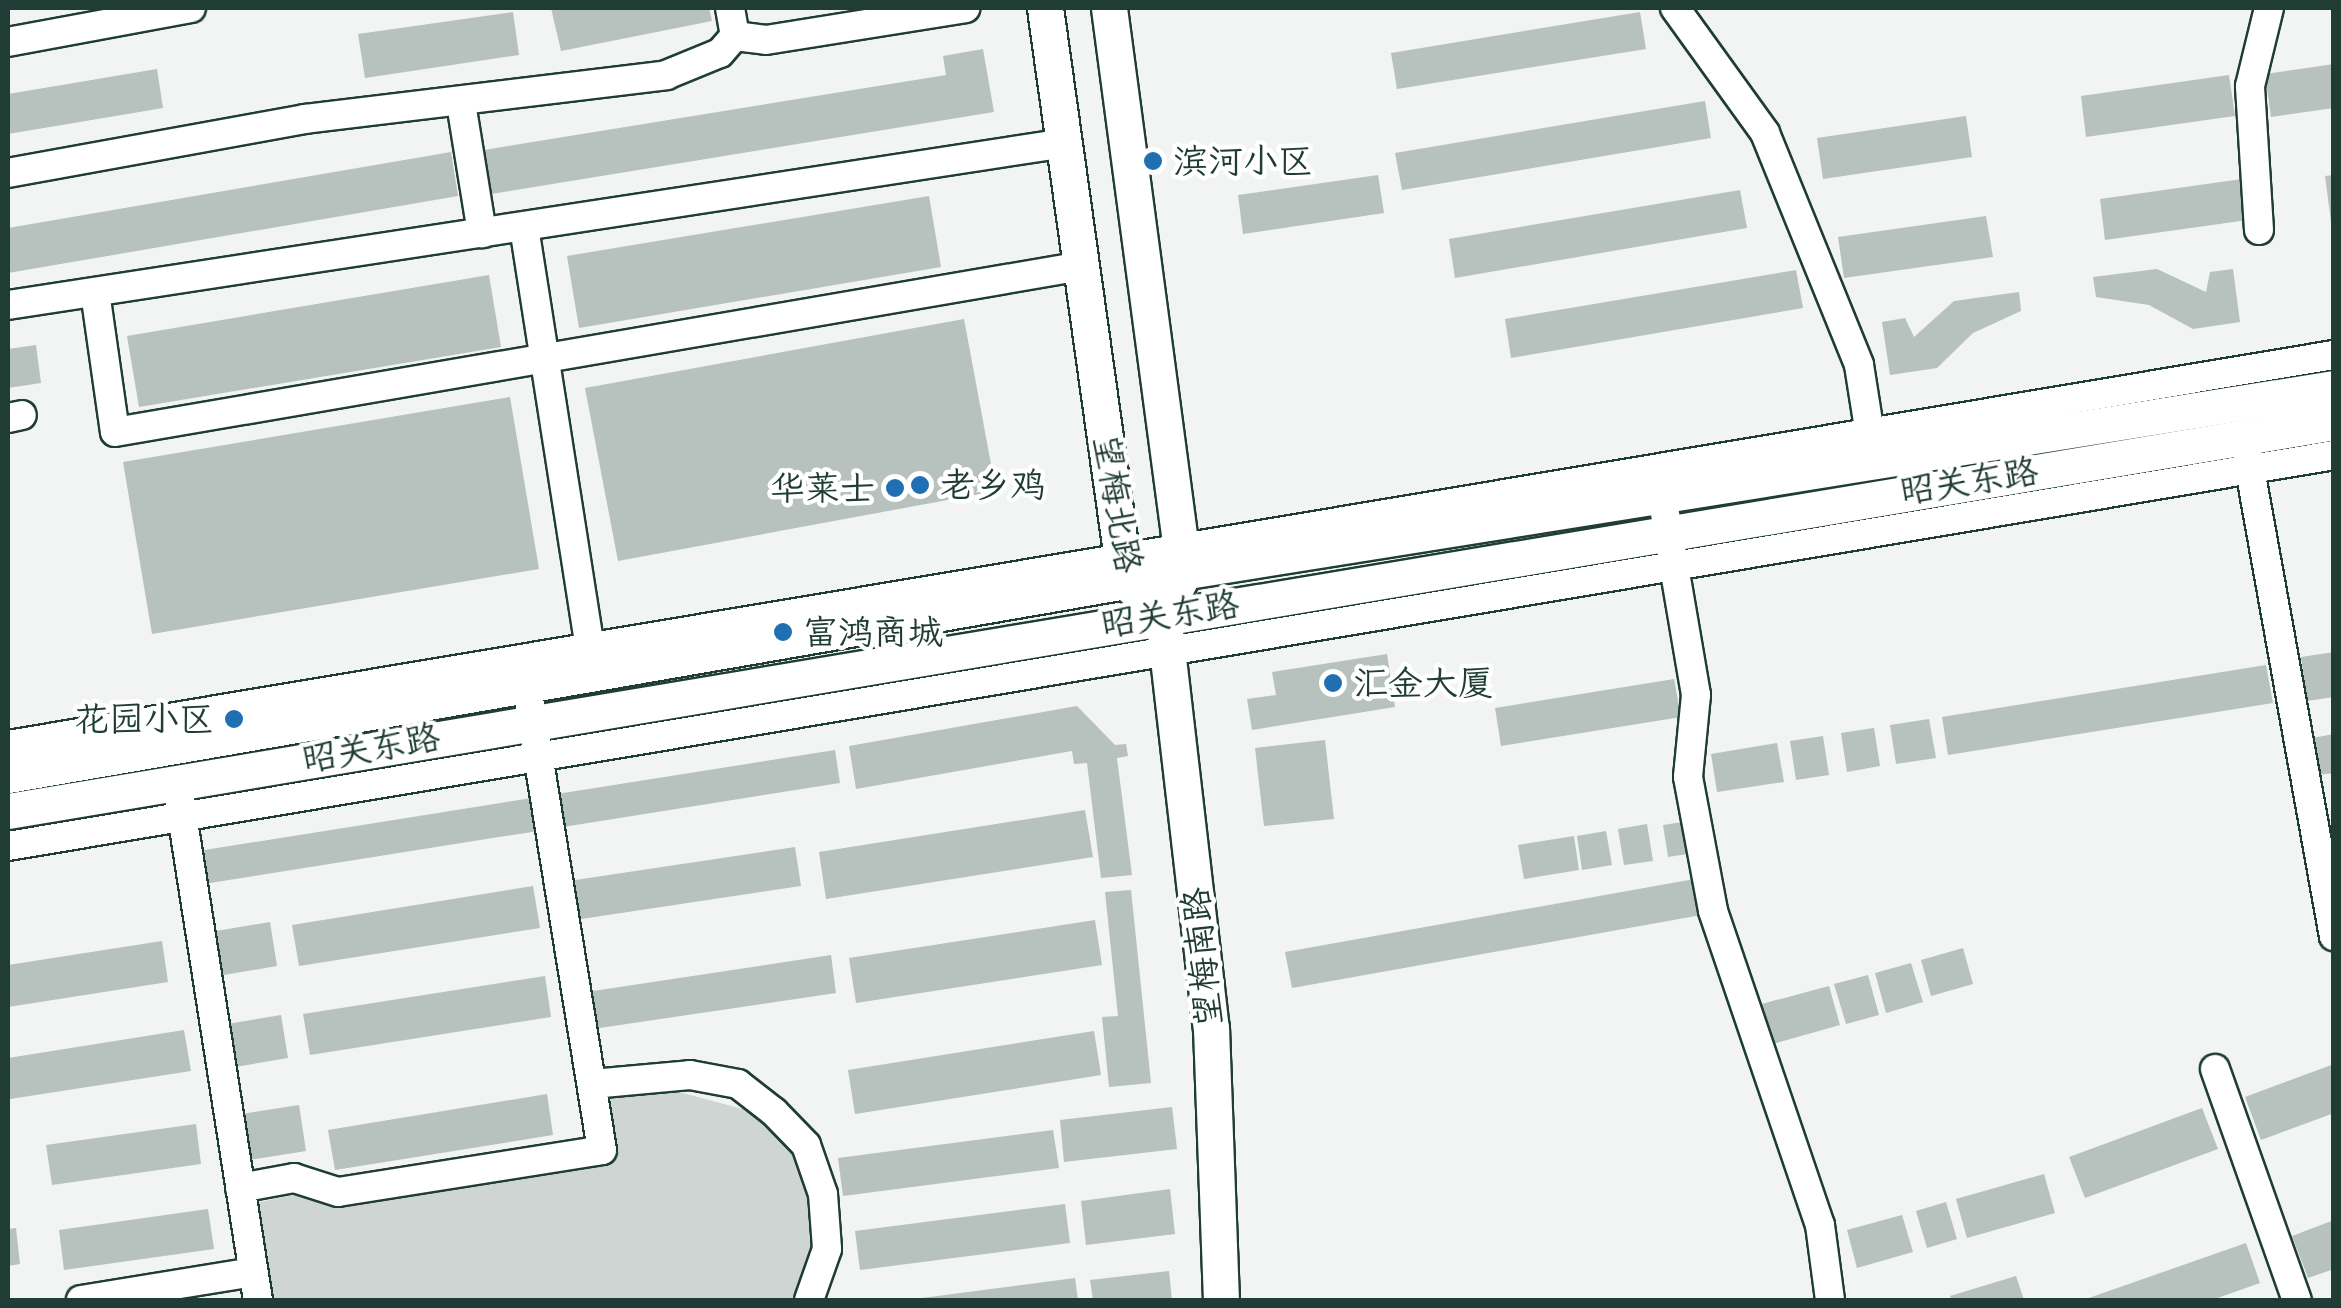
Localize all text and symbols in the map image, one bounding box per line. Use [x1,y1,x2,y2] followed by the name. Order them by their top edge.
[1173,140,1313,182] place label: 滨河小区
[1142,150,1164,172] marker: 滨河小区
[1085,431,1151,577] street label: 望梅北路
[1897,449,2041,513] street label: 昭关东路
[940,464,1045,506] place label: 老乡鸡
[770,467,875,509] place label: 华莱士
[909,474,931,496] marker: 老乡鸡
[884,477,906,499] marker: 华莱士
[1098,582,1242,646] street label: 昭关东路
[803,611,943,653] place label: 富鸿商城
[772,621,794,643] marker: 富鸿商城
[1353,662,1493,704] place label: 汇金大厦
[1322,672,1344,694] marker: 汇金大厦
[74,698,214,740] place label: 花园小区
[223,708,245,730] marker: 花园小区
[298,715,444,781] street label: 昭关东路
[1174,885,1230,1029] street label: 望梅南路

